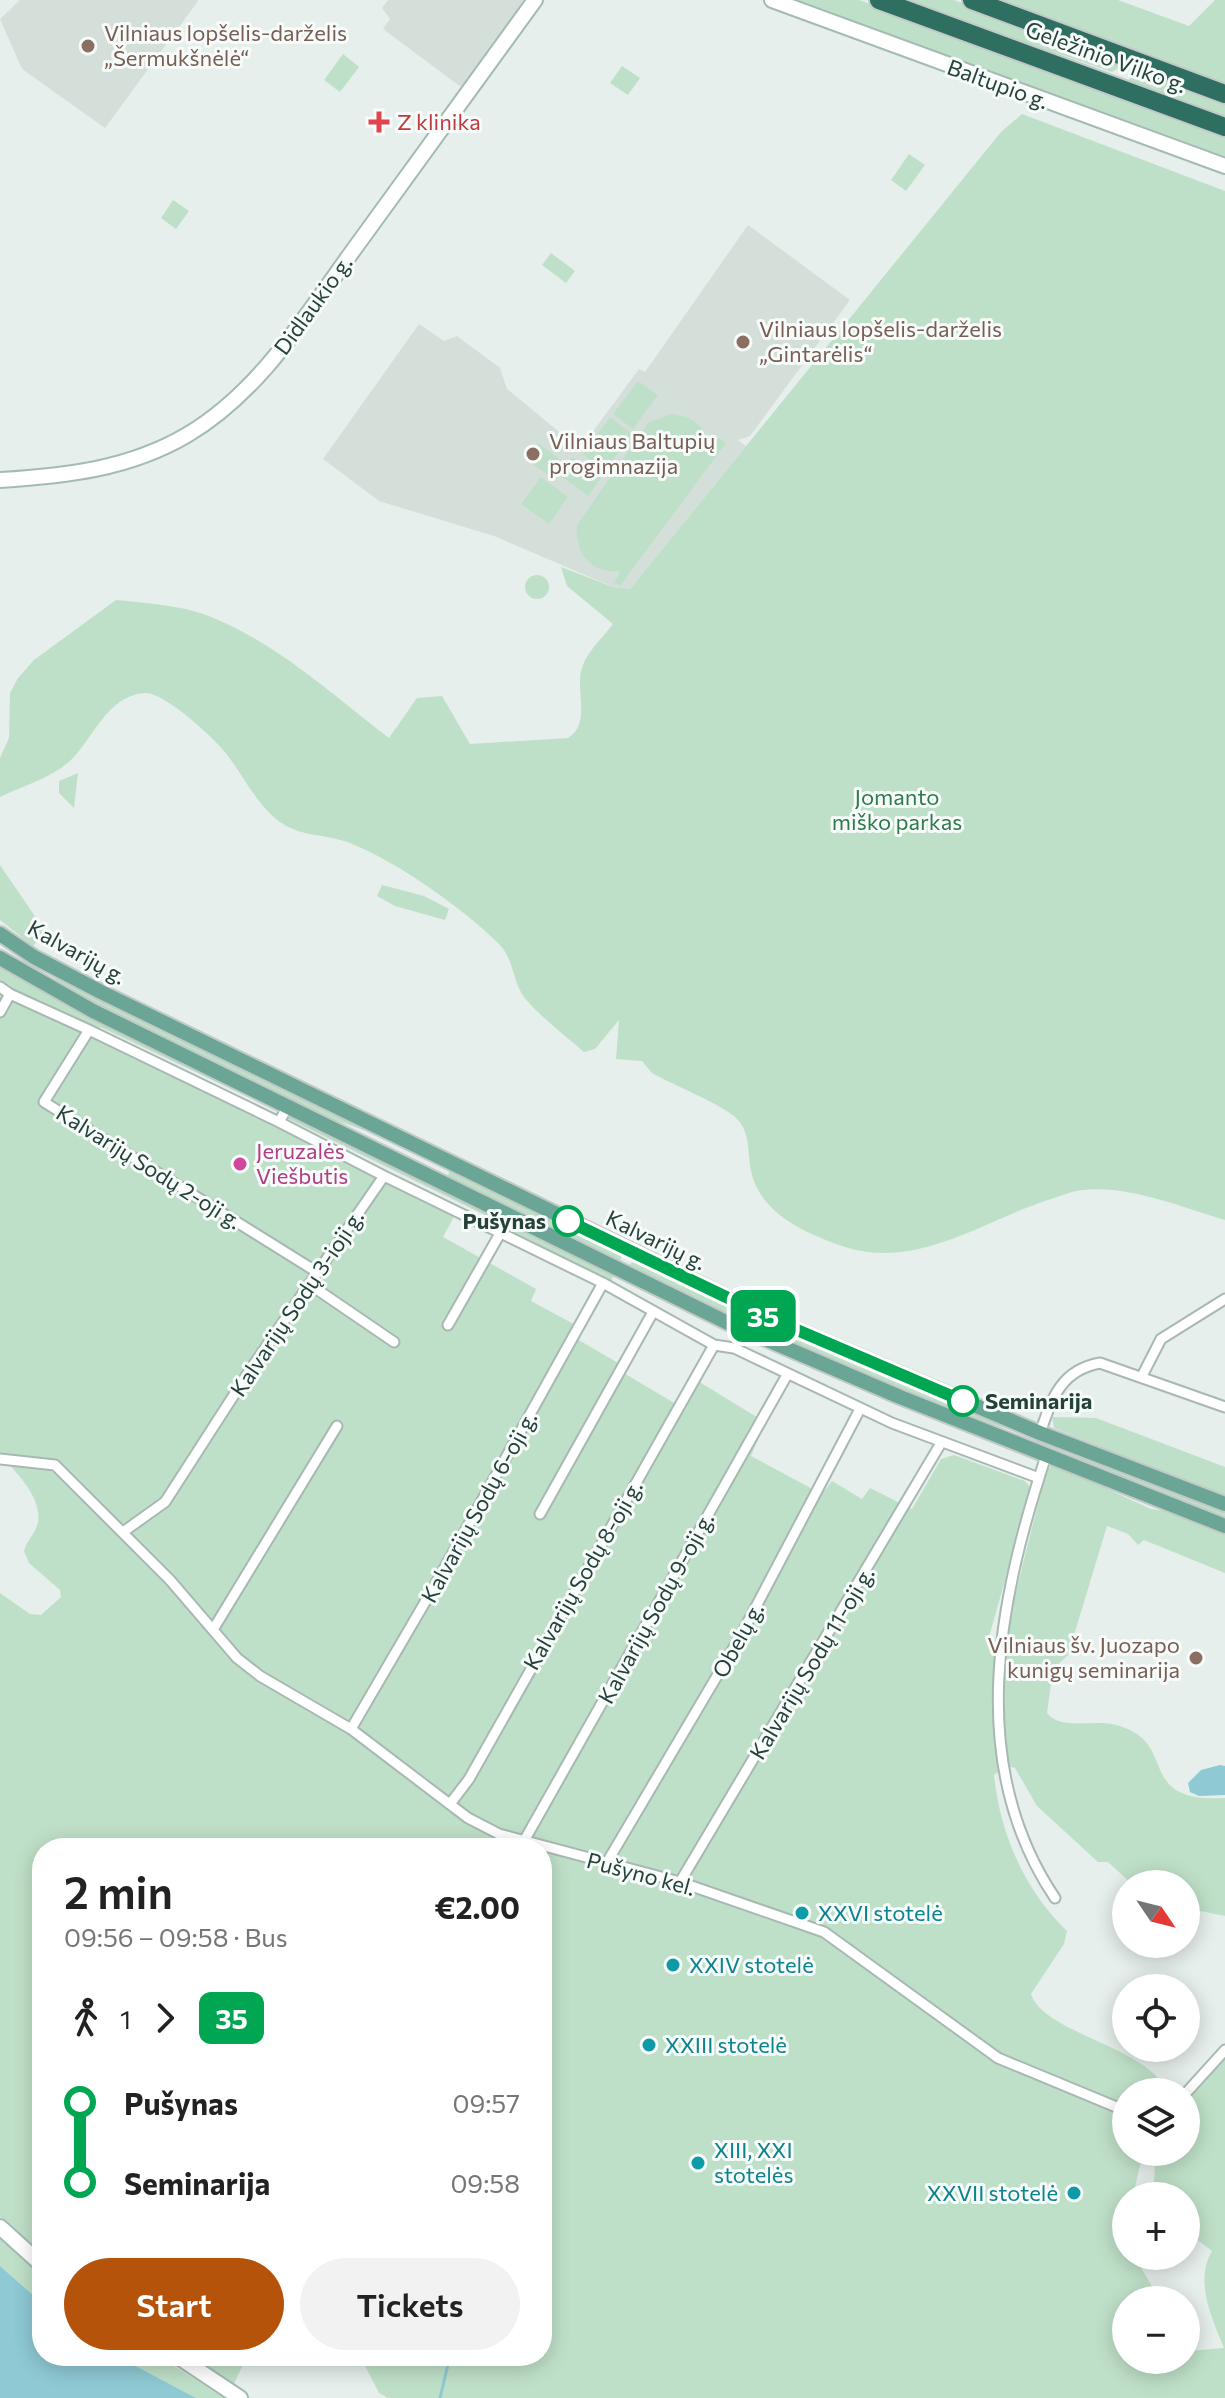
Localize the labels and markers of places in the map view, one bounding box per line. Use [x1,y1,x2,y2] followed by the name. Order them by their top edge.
[104,19,347,71] place label: Vilniaus lopšelis-darželis „Šermukšnėlė“
[79,37,97,55] marker: Vilniaus lopšelis-darželis „Šermukšnėlė“
[397,108,481,135] place label: Z klinika
[368,111,390,133] marker: Z klinika
[759,315,1002,367] place label: Vilniaus lopšelis-darželis „Gintarėlis“
[734,333,752,351] marker: Vilniaus lopšelis-darželis „Gintarėlis“
[549,427,715,479] place label: Vilniaus Baltupių progimnazija
[524,445,542,463] marker: Vilniaus Baltupių progimnazija
[256,1137,348,1189] place label: Jeruzalės Viešbutis
[231,1155,249,1173] marker: Jeruzalės Viešbutis
[553,1206,583,1236] marker: Pušynas
[462,1207,546,1234] place label: Pušynas
[948,1386,978,1416] marker: Seminarija
[985,1387,1092,1414] place label: Seminarija
[988,1631,1180,1683] place label: Vilniaus šv. Juozapo kunigų seminarija
[1187,1649,1205,1667] marker: Vilniaus šv. Juozapo kunigų seminarija
[818,1899,943,1926] place label: XXVI stotelė
[793,1904,811,1922] marker: XXVI stotelė
[689,1951,814,1978] place label: XXIV stotelė
[664,1956,682,1974] marker: XXIV stotelė
[665,2031,787,2058] place label: XXIII stotelė
[640,2036,658,2054] marker: XXIII stotelė
[714,2136,793,2188] place label: XIII, XXI stotelės
[689,2154,707,2172] marker: XIII, XXI stotelės
[927,2179,1058,2206] place label: XXVII stotelė
[1065,2184,1083,2202] marker: XXVII stotelė

